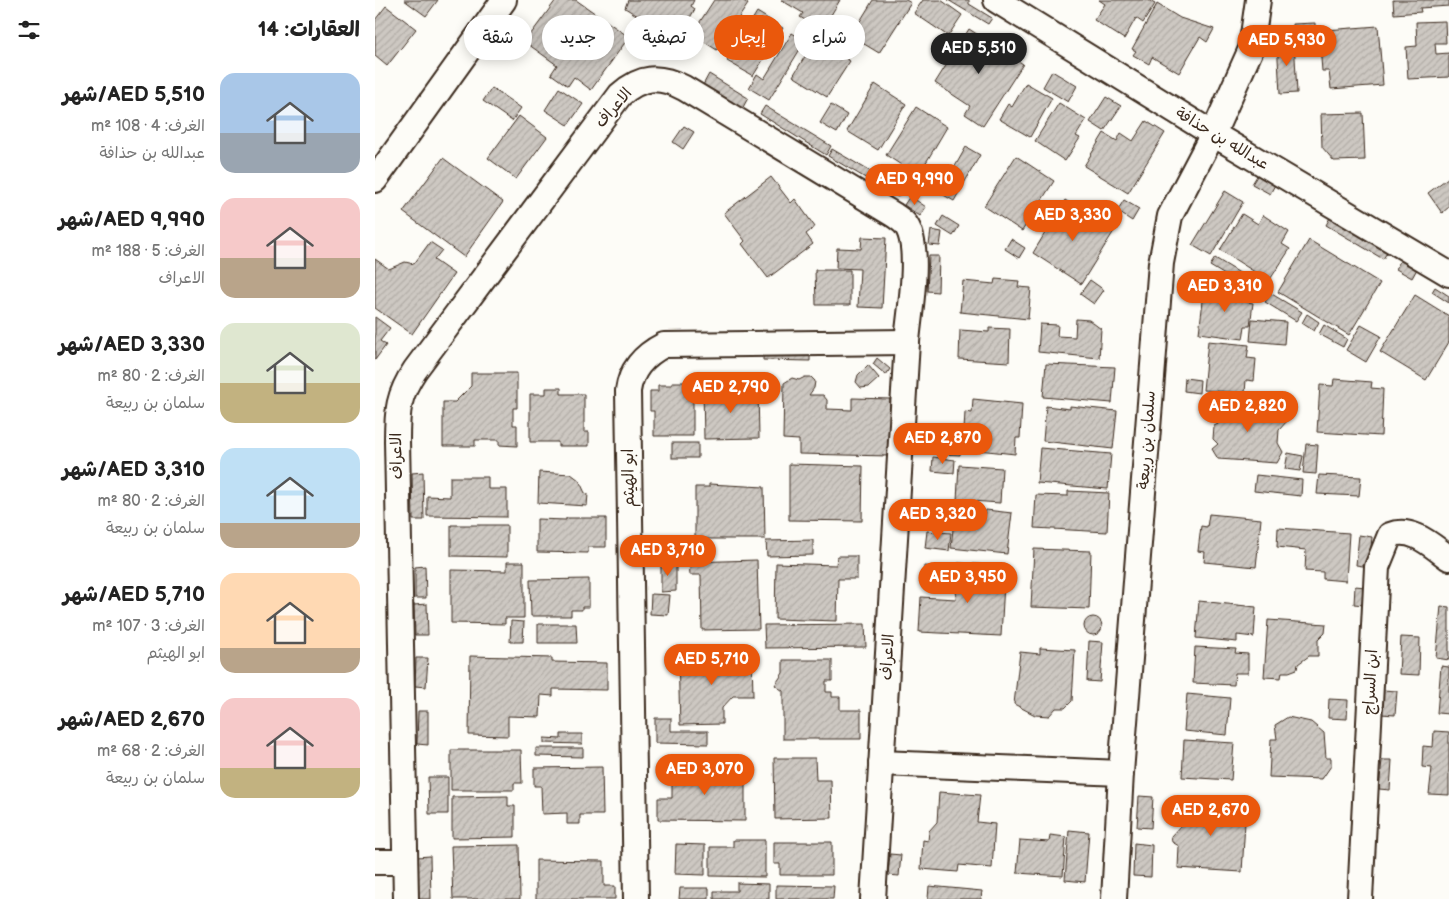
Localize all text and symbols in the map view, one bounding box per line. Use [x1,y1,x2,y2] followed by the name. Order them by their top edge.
[464,15,532,60] chip: شقة
[542,15,614,60] chip: جديد
[624,15,704,60] chip: تصفية
[714,15,784,60] chip: إيجار
[794,15,865,60] chip: شراء
[15,16,43,44] icon: filters
[258,17,360,42] text: العقارات: 14
[1230,24,1344,67] pin: AED 5,930
[1248,31,1326,50] text: AED 5,930
[922,32,1036,75] pin: AED 5,510
[942,39,1016,58] text: AED 5,510
[62,82,205,107] text: AED 5,510/شهر
[592,84,636,132] street label: الاعراف
[260,93,320,153] icon: home
[1172,104,1272,174] street label: عبدالله بن حذافة
[91,117,205,136] text: الغرف: 4 · 108 m²
[99,144,205,163] text: عبدالله بن حذافة
[858,164,972,206] pin: AED 9,990
[876,170,954,189] text: AED 9,990
[1016,200,1130,242] pin: AED 3,330
[1034,206,1112,225] text: AED 3,330
[59,207,205,232] text: AED 9,990/شهر
[260,218,320,278] icon: home
[92,242,205,261] text: الغرف: 5 · 188 m²
[158,269,205,288] text: الاعراف
[1168,270,1282,313] pin: AED 3,310
[1188,277,1262,296] text: AED 3,310
[59,332,205,357] text: AED 3,330/شهر
[260,343,320,403] icon: home
[97,367,205,386] text: الغرف: 2 · 80 m²
[674,372,788,414] pin: AED 2,790
[693,378,769,397] text: AED 2,790
[1134,390,1160,490] street label: سلمان بن ربيعة
[1191,390,1305,433] pin: AED 2,820
[106,394,205,413] text: سلمان بن ربيعة
[1209,397,1287,416] text: AED 2,820
[886,422,1000,465] pin: AED 2,870
[904,429,982,448] text: AED 2,870
[387,433,407,479] street label: الاعراف
[619,448,641,507] street label: ابو الهيثم
[62,457,205,482] text: AED 3,310/شهر
[260,468,320,528] icon: home
[97,492,205,511] text: الغرف: 2 · 80 m²
[881,498,995,541] pin: AED 3,320
[899,505,977,524] text: AED 3,320
[106,519,205,538] text: سلمان بن ربيعة
[611,534,725,577] pin: AED 3,710
[631,541,705,560] text: AED 3,710
[911,562,1025,604] pin: AED 3,950
[929,568,1007,587] text: AED 3,950
[63,582,205,607] text: AED 5,710/شهر
[260,593,320,653] icon: home
[92,617,205,636] text: الغرف: 3 · 107 m²
[877,633,899,681] street label: الاعراف
[146,644,205,663] text: ابو الهيثم
[655,644,769,686] pin: AED 5,710
[1360,649,1382,715] street label: ابن السراج
[675,650,749,669] text: AED 5,710
[59,707,205,732] text: AED 2,670/شهر
[260,718,320,778] icon: home
[97,742,205,761] text: الغرف: 2 · 68 m²
[648,754,762,796] pin: AED 3,070
[666,760,744,779] text: AED 3,070
[106,769,205,788] text: سلمان بن ربيعة
[1154,794,1268,837] pin: AED 2,670
[1172,801,1250,820] text: AED 2,670

